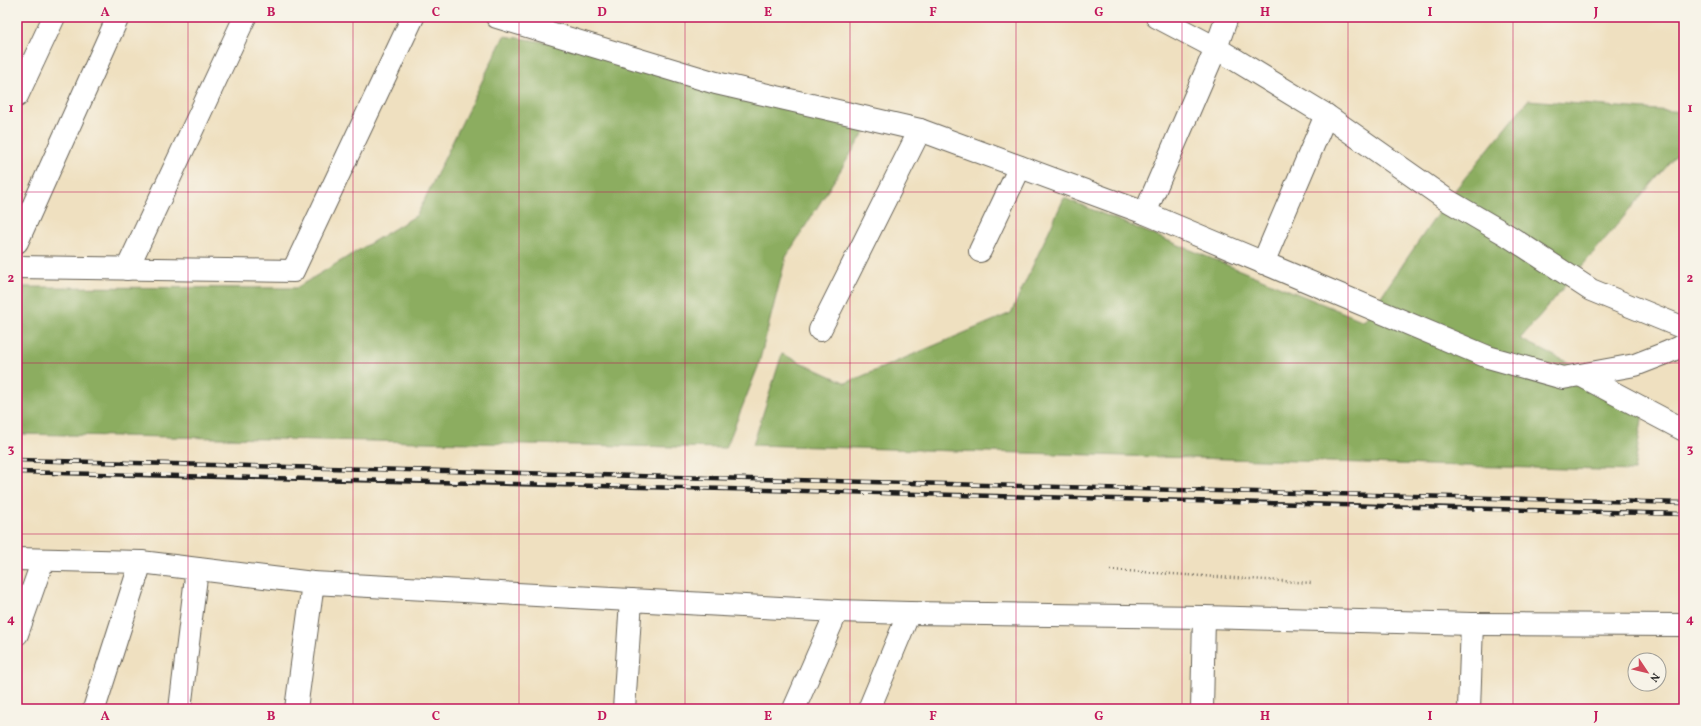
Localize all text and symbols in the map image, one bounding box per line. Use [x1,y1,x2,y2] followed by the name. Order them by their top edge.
[100,4,110,22] text: A
[267,4,276,22] text: B
[432,4,440,22] text: C
[597,4,607,22] text: D
[764,4,772,22] text: E
[929,4,937,22] text: F
[1094,4,1104,22] text: G
[1260,4,1270,22] text: H
[1428,4,1433,22] text: I
[1593,4,1599,22] text: J
[8,100,14,118] text: 1
[1687,100,1693,118] text: 1
[8,270,15,288] text: 2
[1687,270,1694,288] text: 2
[8,441,15,459] text: 3
[1687,441,1694,459] text: 3
[7,611,15,629] text: 4
[1686,611,1694,629] text: 4
[1627,652,1667,692] north arrow
[1646,669,1662,684] text: N
[100,708,110,726] text: A
[267,708,276,726] text: B
[432,708,440,726] text: C
[597,708,607,726] text: D
[764,708,772,726] text: E
[929,708,937,726] text: F
[1094,708,1104,726] text: G
[1260,708,1270,726] text: H
[1428,708,1433,726] text: I
[1593,708,1599,726] text: J

